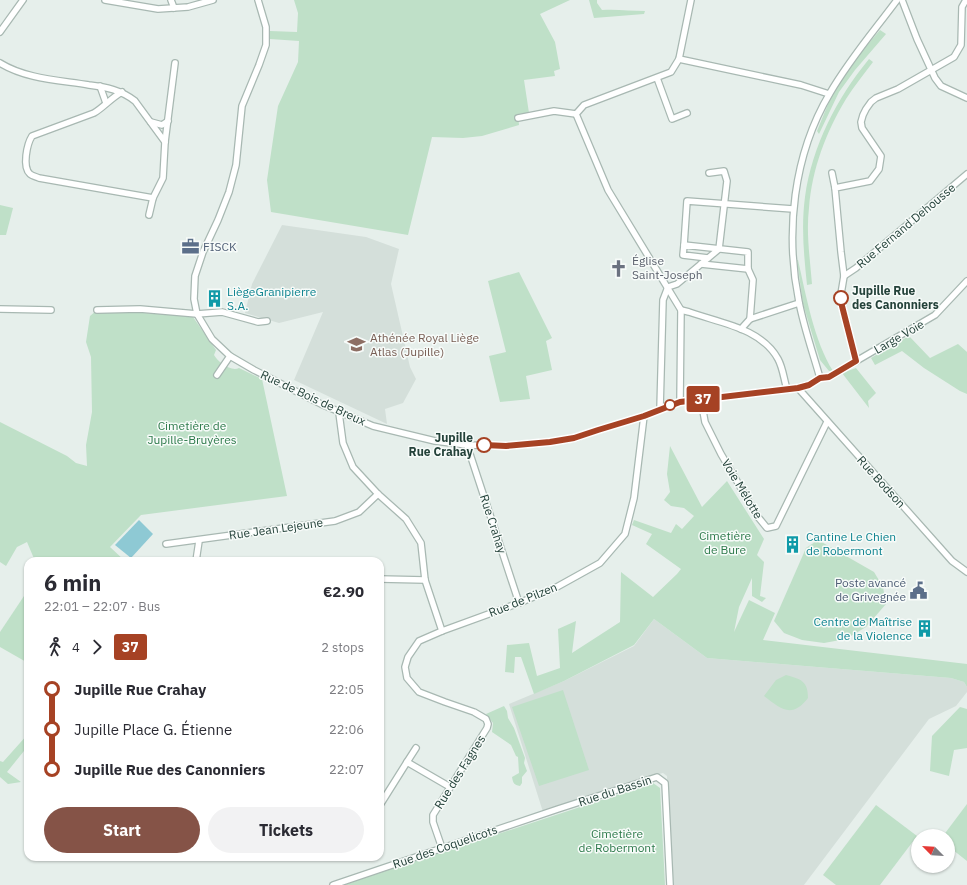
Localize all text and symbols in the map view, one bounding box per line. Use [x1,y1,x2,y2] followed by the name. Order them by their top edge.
[853,180,958,271] street label: Rue Fernand Dehousse
[180,237,200,257] office icon: FISCK
[203,239,237,254] place label: FISCK
[632,253,703,282] place label: Église Saint-Joseph
[609,258,629,278] church icon: Église Saint-Joseph
[852,283,939,312] place label: Jupille Rue des Canonniers
[227,284,317,313] place label: LiègeGranipierre S.A.
[204,289,224,309] building icon: LiègeGranipierre S.A.
[833,290,849,306] marker: Jupille Rue des Canonniers
[871,316,927,357] street label: Large Voie
[370,330,479,359] place label: Athénée Royal Liège Atlas (Jupille)
[347,335,367,355] school or university icon: Athénée Royal Liège Atlas (Jupille)
[258,367,368,429] street label: Rue de Bois de Breux
[685,386,721,412] line badge: 37
[695,390,711,408] text: 37
[664,399,676,411] unlabelled marker
[147,418,237,447] park label: Cimetière de Jupille-Bruyères
[409,430,474,459] place label: Jupille Rue Crahay
[476,437,492,453] marker: Jupille Rue Crahay
[854,453,909,511] street label: Rue Bodson
[719,456,766,522] street label: Voie Mélotte
[477,492,510,555] street label: Rue Crahay
[228,514,324,543] street label: Rue Jean Lejeune
[699,528,752,557] park label: Cimetière de Bure
[806,529,896,558] place label: Cantine Le Chien de Robermont
[783,534,803,554] building icon: Cantine Le Chien de Robermont
[44,568,101,597] text: 6 min
[835,575,906,604] place label: Poste avancé de Grivegnée
[486,579,559,620] street label: Rue de Pilzen
[909,580,929,600] public building icon: Poste avancé de Grivegnée
[323,582,364,601] text: €2.90
[44,598,160,615] text: 22:01 – 22:07 · Bus
[814,614,912,643] place label: Centre de Maîtrise de la Violence
[915,619,935,639] building icon: Centre de Maîtrise de la Violence
[44,636,66,658] icon: walk
[86,636,108,658] icon: forward
[122,638,139,656] text: 37
[72,639,80,656] text: 4
[321,639,364,656] text: 2 stops
[74,680,206,699] text: Jupille Rue Crahay
[329,681,364,698] text: 22:05
[74,720,232,739] text: Jupille Place G. Étienne
[329,721,364,738] text: 22:06
[431,732,488,811] street label: Rue des Fagnes
[74,760,265,779] text: Jupille Rue des Canonniers
[329,761,364,778] text: 22:07
[576,772,653,809] street label: Rue du Bassin
[44,807,200,853] button: Start
[208,807,364,853] button: Tickets
[391,822,499,871] street label: Rue des Coquelicots
[579,826,655,855] park label: Cimetière de Robermont
[911,829,955,873] north arrow
[911,829,955,873] map controls

